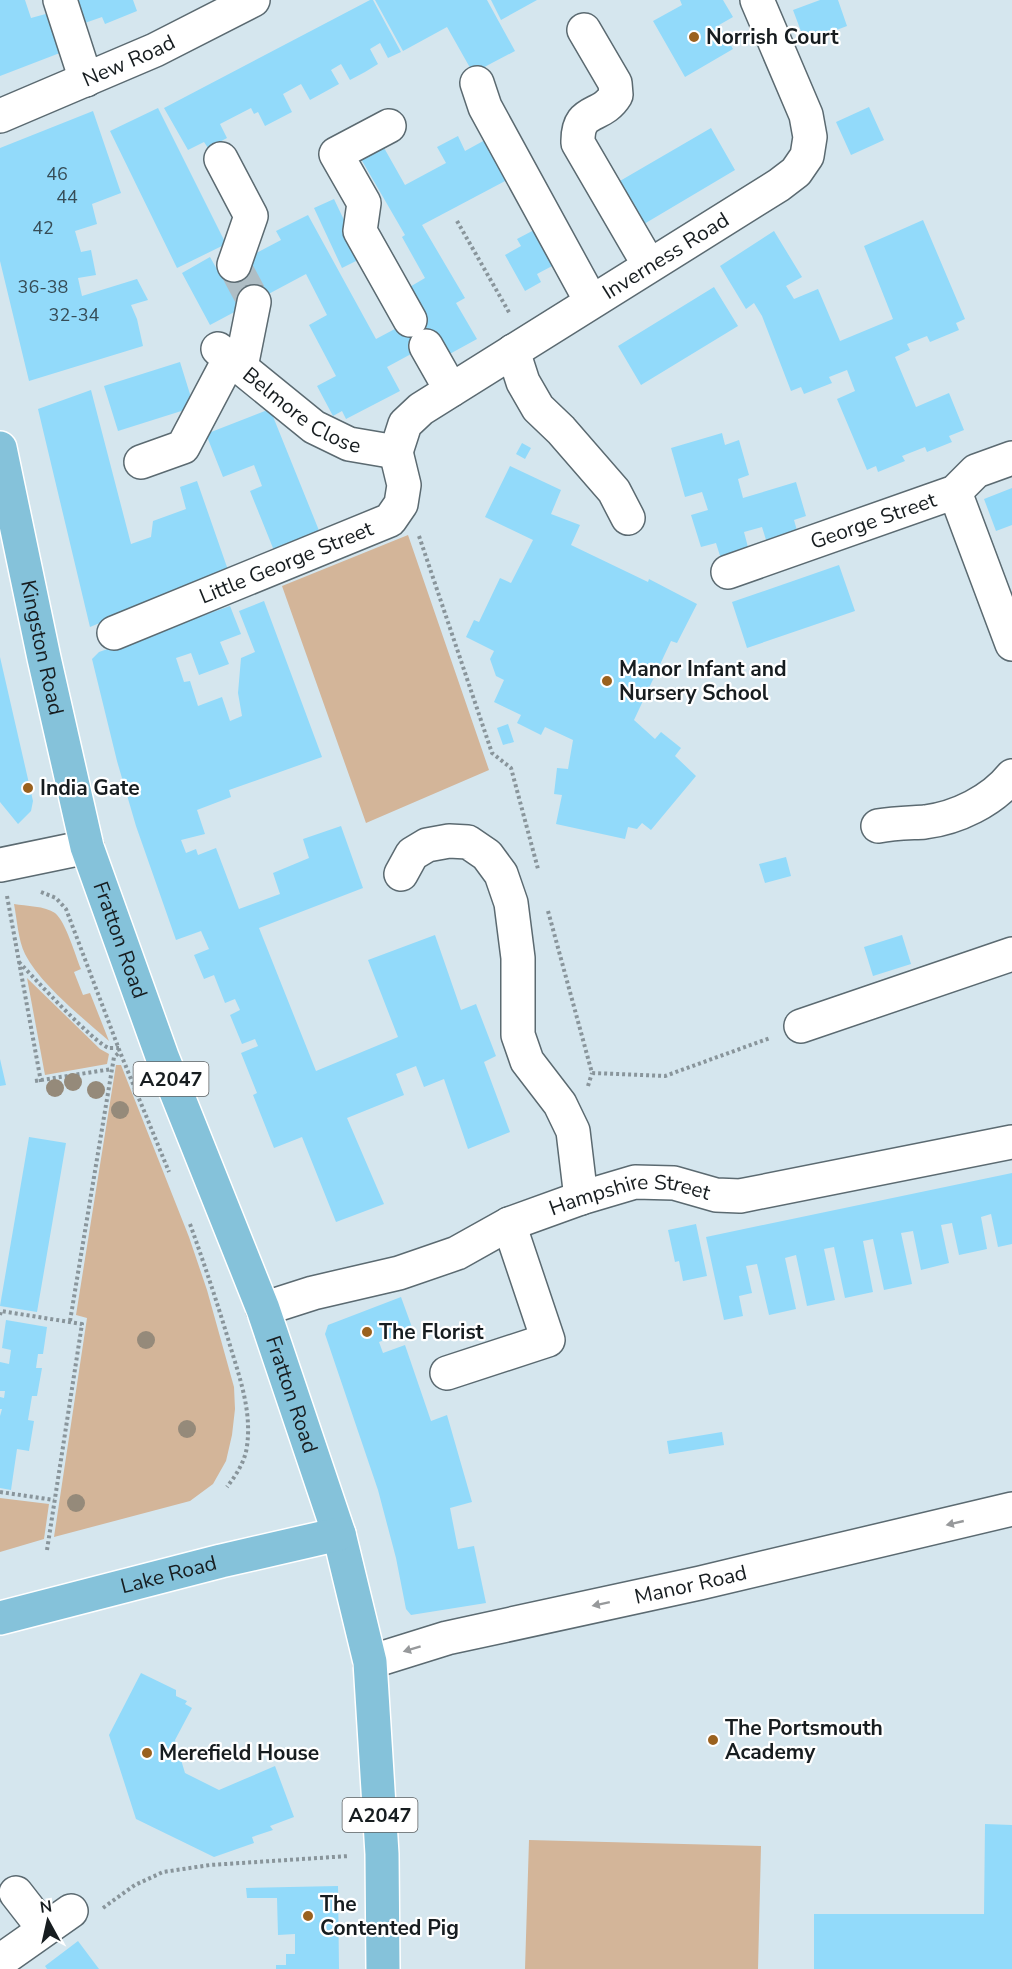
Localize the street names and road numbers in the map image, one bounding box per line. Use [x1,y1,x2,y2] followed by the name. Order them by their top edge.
[78,28,180,93] street label: New Road
[597,206,734,306] street label: Inverness Road
[237,361,363,460] street label: Belmore Close
[806,485,941,556] street label: George Street
[195,514,378,611] street label: Little George Street
[14,578,71,718] street label: Kingston Road
[86,878,154,1002] street label: Fratton Road
[134,1062,208,1096] road number: A2047
[545,1168,714,1222] street label: Hampshire Street
[259,1332,325,1457] street label: Fratton Road
[117,1549,220,1600] street label: Lake Road
[632,1558,750,1611] street label: Manor Road
[342,1798,418,1832] road number: A2047

